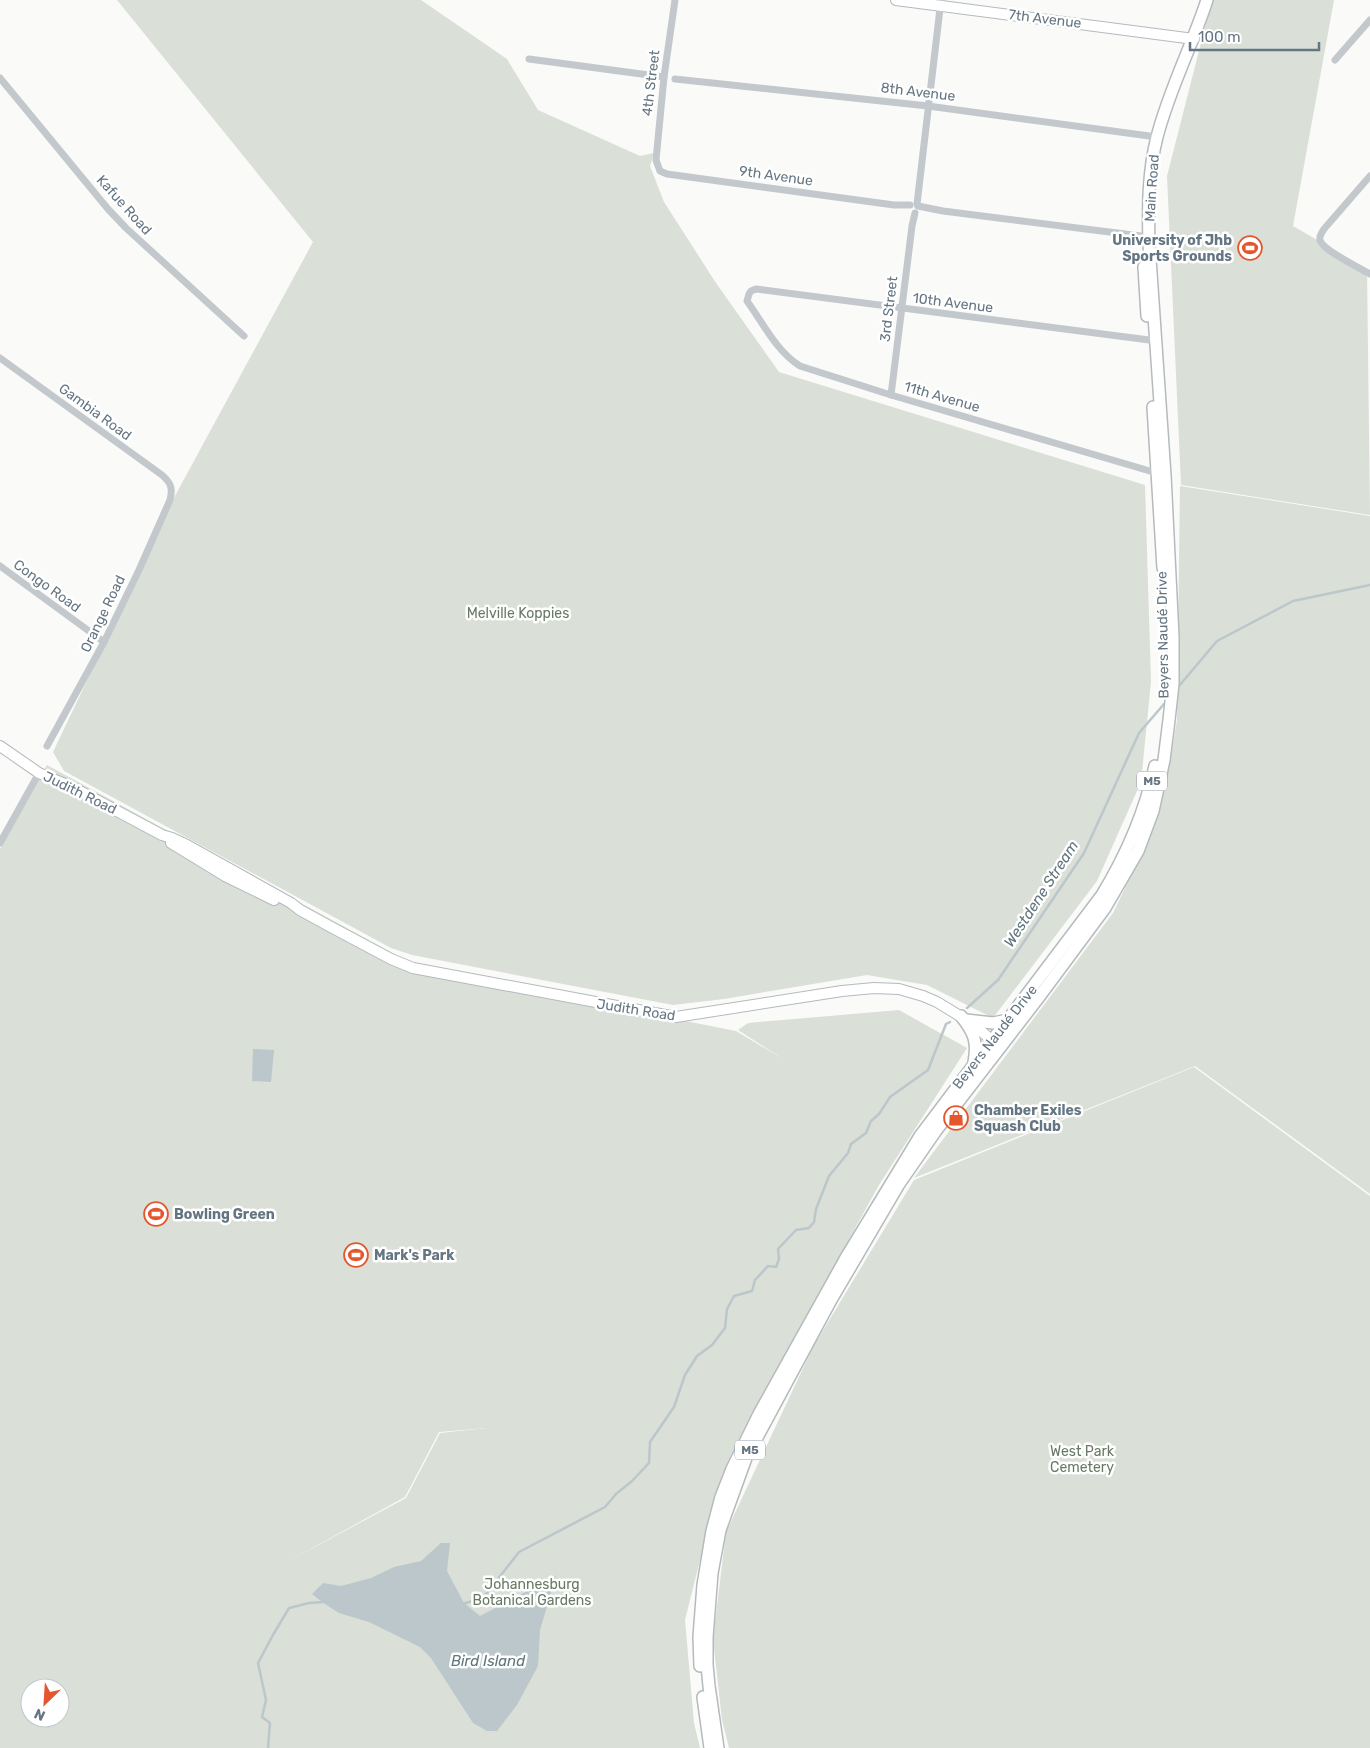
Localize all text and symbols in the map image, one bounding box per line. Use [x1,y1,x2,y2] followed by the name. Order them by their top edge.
[1008,6,1083,32] street label: 7th Avenue
[1190,20,1319,52] scale bar
[1198,28,1240,46] text: 100 m
[639,48,664,117] street label: 4th Street
[880,79,956,105] street label: 8th Avenue
[1141,154,1163,222] street label: Main Road
[738,162,814,190] street label: 9th Avenue
[93,172,155,238] street label: Kafue Road
[1112,232,1232,265] place label: University of Jhb Sports Grounds
[1237,235,1263,261] sports icon: University of Jhb Sports Grounds
[877,275,902,343] street label: 3rd Street
[912,290,994,316] street label: 10th Avenue
[902,378,982,416] street label: 11th Avenue
[55,380,135,444] street label: Gambia Road
[10,556,84,616] street label: Congo Road
[1153,571,1173,699] street label: Beyers Naudé Drive
[77,573,129,655] street label: Orange Road
[467,605,569,622] park label: Melville Koppies
[41,768,119,818] street label: Judith Road
[1137,771,1167,790] road number: M5
[1000,837,1082,951] water label: Westdene Stream
[949,981,1041,1092] street label: Beyers Naudé Drive
[595,995,677,1025] street label: Judith Road
[974,1102,1082,1135] place label: Chamber Exiles Squash Club
[943,1105,969,1131] shop icon: Chamber Exiles Squash Club
[143,1201,169,1227] sports icon: Bowling Green
[174,1206,275,1223] place label: Bowling Green
[343,1242,369,1268] sports icon: Mark's Park
[374,1247,455,1264] place label: Mark's Park
[735,1440,765,1460] road number: M5
[1050,1443,1115,1476] park label: West Park Cemetery
[473,1576,591,1609] park label: Johannesburg Botanical Gardens
[451,1652,526,1670] water label: Bird Island
[20,1678,70,1728] north arrow
[32,1704,48,1724] text: N

